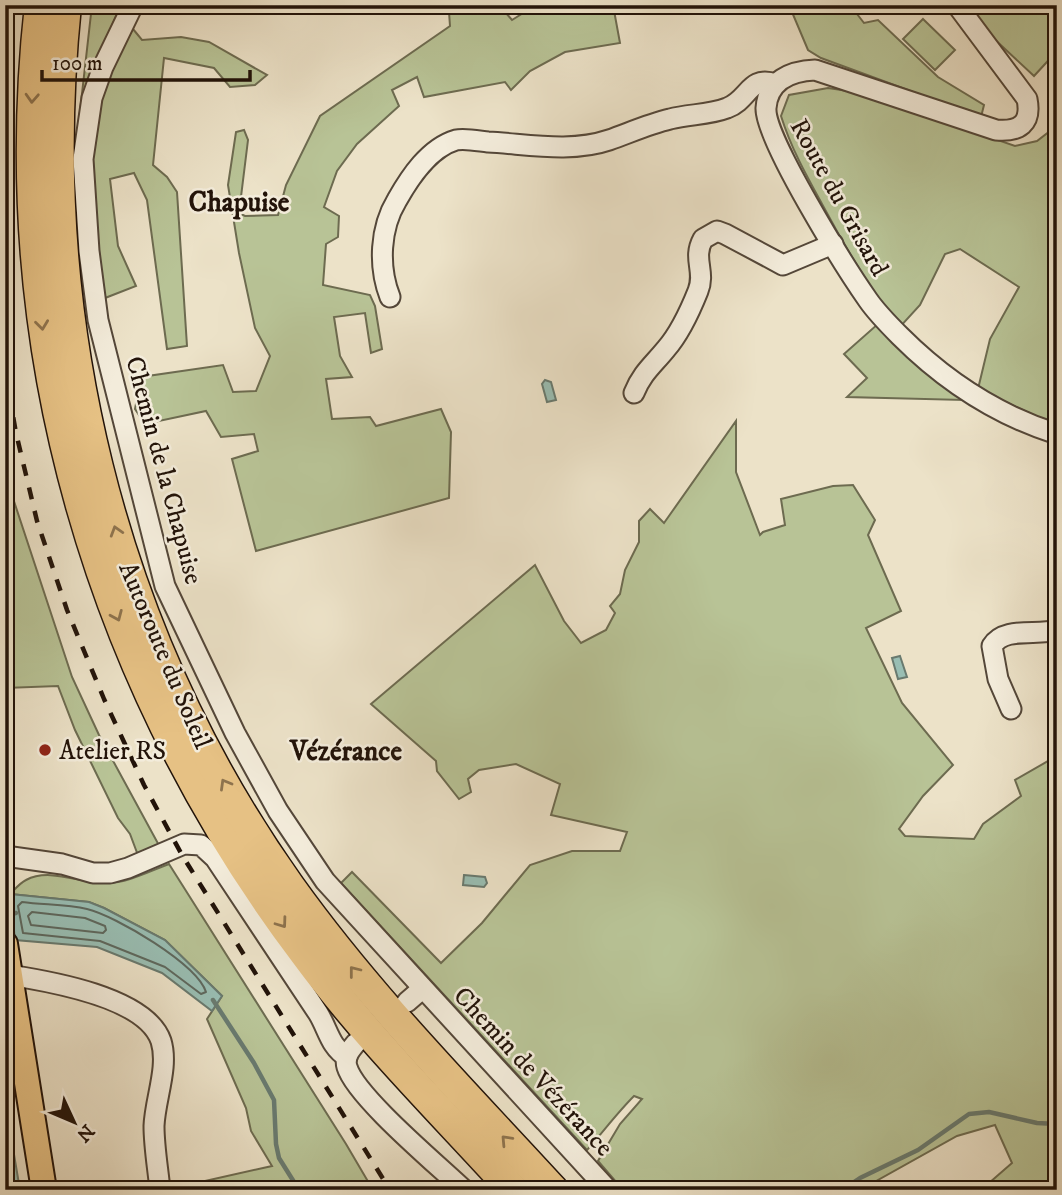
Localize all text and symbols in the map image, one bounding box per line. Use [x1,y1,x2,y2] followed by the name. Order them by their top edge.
[42,38,250,82] scale bar
[52,51,103,77] text: 100 m
[25,92,40,103] one-way arrow
[782,113,896,282] street label: Route du Grisard
[189,185,290,220] district label: Chapuise
[35,319,50,330] one-way arrow
[117,353,210,588] street label: Chemin de la Chapuise
[109,525,124,537] one-way arrow
[110,557,219,754] street label: Autoroute du Soleil
[108,609,122,621] one-way arrow
[289,734,402,769] district label: Vézérance
[59,735,166,768] place label: Atelier RS
[37,742,53,758] marker: Atelier RS
[220,778,233,791] one-way arrow
[274,915,286,928] one-way arrow
[350,966,363,978] one-way arrow
[446,980,620,1164] street label: Chemin de Vézérance
[38,1086,108,1156] north arrow
[71,1119,99,1147] text: N
[502,1135,515,1148] one-way arrow

